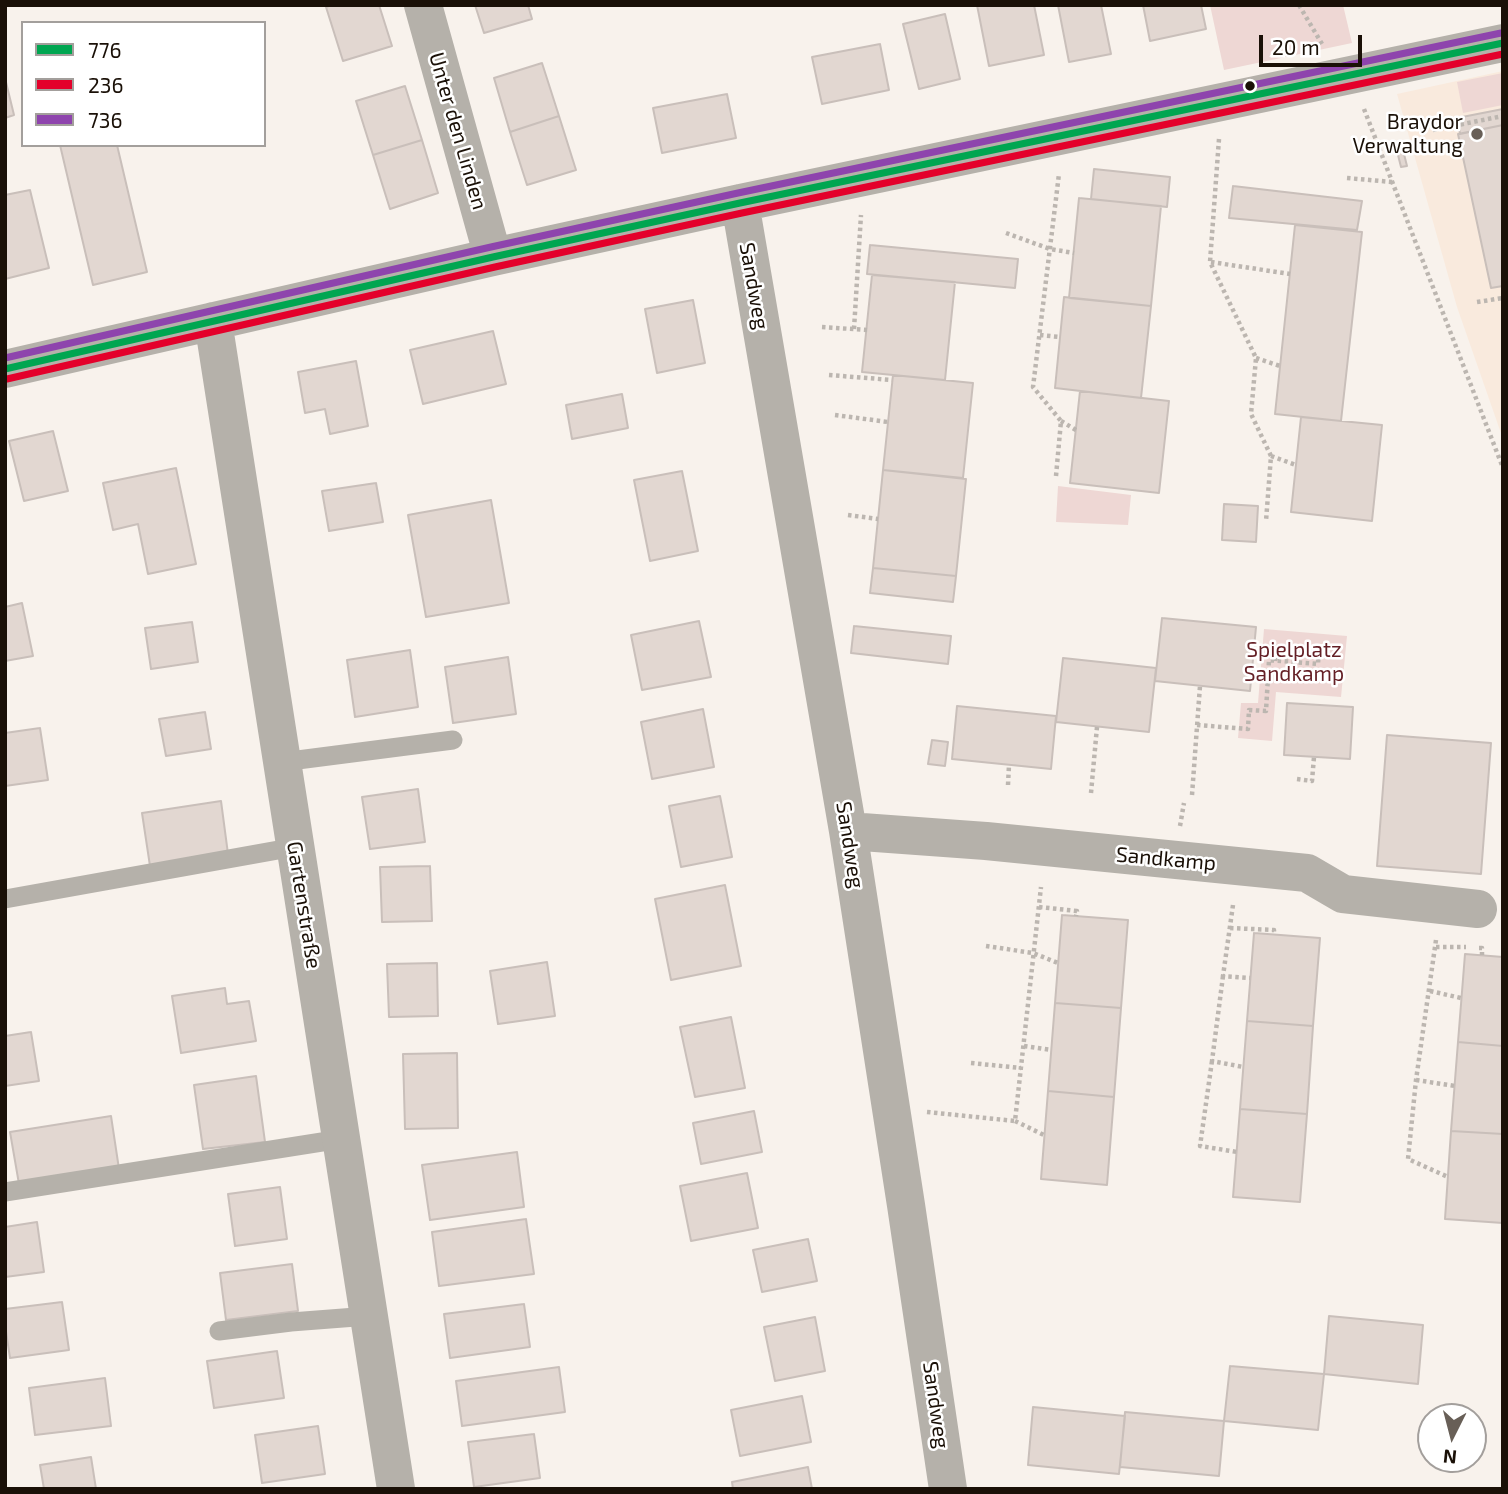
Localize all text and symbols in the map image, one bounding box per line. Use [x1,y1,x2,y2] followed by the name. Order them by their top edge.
[21,21,266,147] legend
[1263,21,1366,65] scale bar
[1272,34,1320,59] text: 20 m
[88,37,122,62] text: 776
[423,49,493,213] street label: Unter den Linden
[88,72,124,97] text: 236
[1243,79,1257,93] unlabelled marker
[88,107,122,132] text: 736
[1353,109,1463,159] place label: Braydor Verwaltung
[1469,126,1485,142] marker: Braydor Verwaltung
[734,241,774,331] street label: Sandweg
[1244,637,1344,687] park label: Spielplatz Sandkamp
[831,800,869,890] street label: Sandweg
[281,839,327,971] street label: Gartenstraße
[1115,842,1217,876] street label: Sandkamp
[917,1360,955,1450] street label: Sandweg
[1417,1403,1487,1473] north arrow
[1442,1445,1458,1470] text: N

